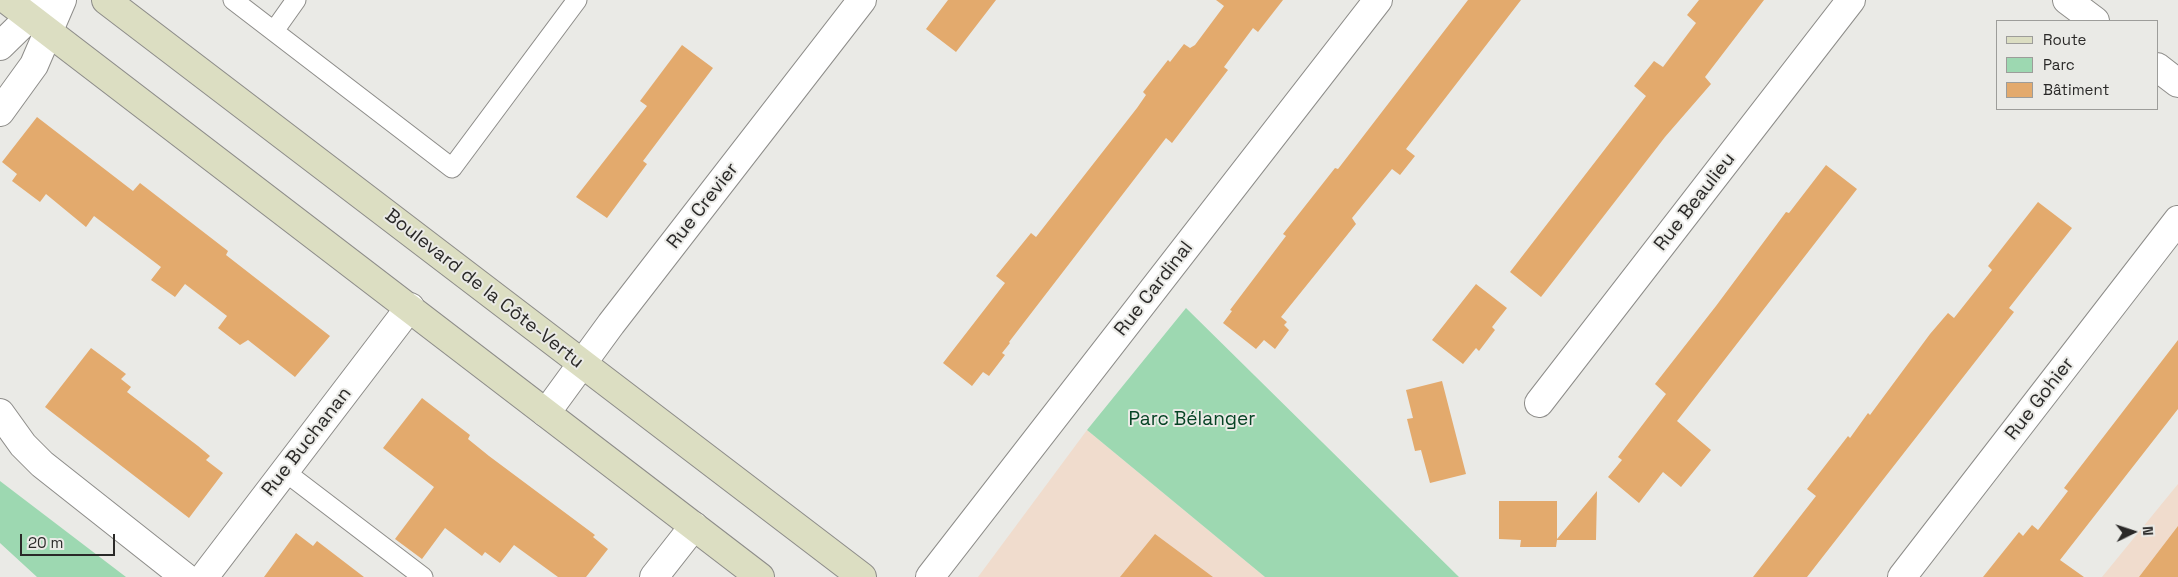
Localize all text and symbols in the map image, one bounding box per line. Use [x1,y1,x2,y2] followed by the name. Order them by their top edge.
[1996,20,2158,110] legend
[2043,30,2086,49] text: Route
[2043,55,2075,74] text: Parc
[2043,80,2109,99] text: Bâtiment
[1650,148,1740,256] street label: Rue Beaulieu
[662,158,744,254] street label: Rue Crevier
[380,204,588,374] street label: Boulevard de la Côte-Vertu
[1110,237,1198,341] street label: Rue Cardinal
[2001,353,2079,445] street label: Rue Gohier
[257,383,357,501] street label: Rue Buchanan
[1129,409,1255,431] park label: Parc Bélanger
[2108,507,2158,557] north arrow
[22,524,118,556] scale bar
[2139,526,2157,536] text: N
[28,533,63,552] text: 20 m

